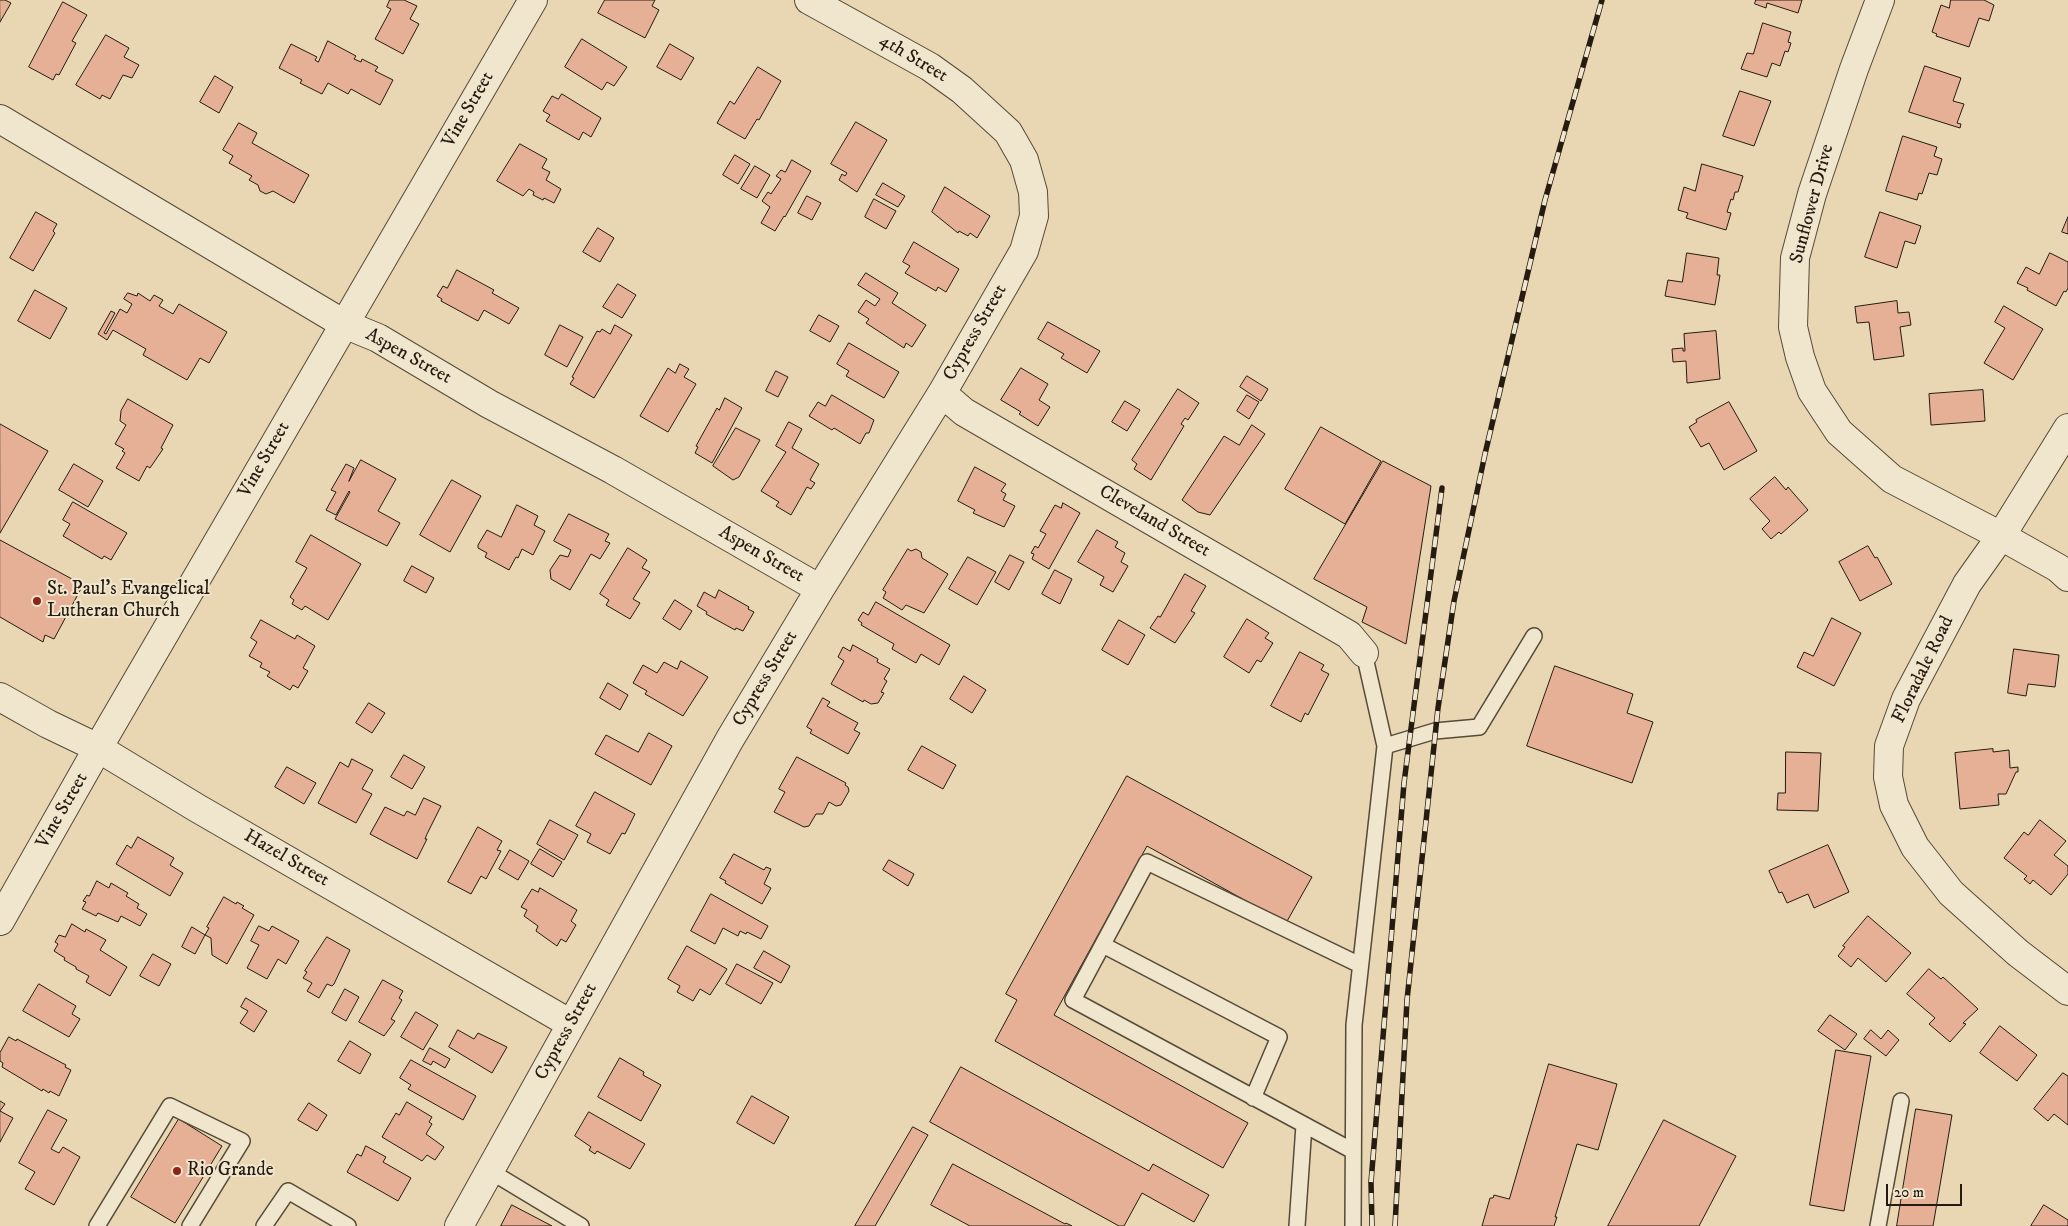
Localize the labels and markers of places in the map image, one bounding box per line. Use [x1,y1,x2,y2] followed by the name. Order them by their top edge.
[47,579,210,623] place label: St. Paul's Evangelical Lutheran Church
[31,595,43,607] marker: St. Paul's Evangelical Lutheran Church
[187,1160,273,1182] place label: Rio Grande
[171,1165,183,1177] marker: Rio Grande

